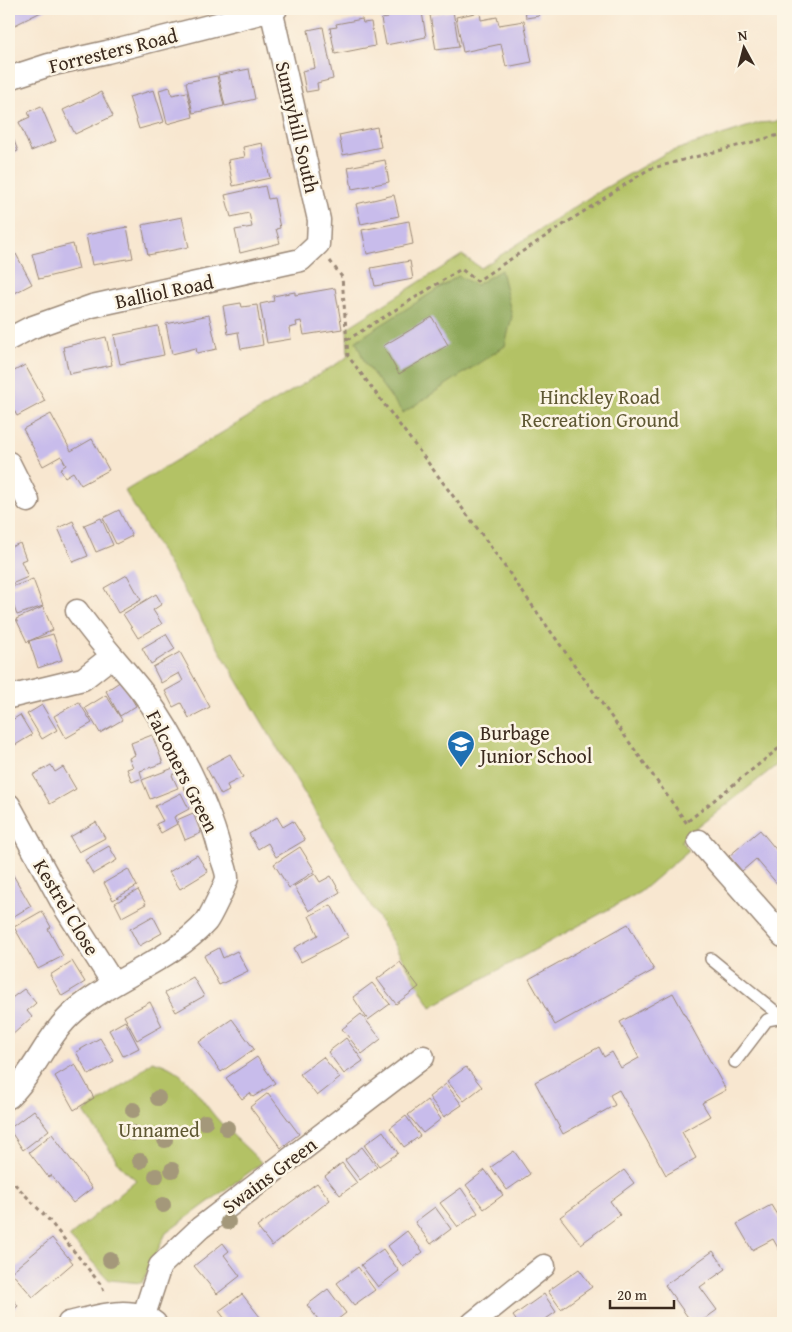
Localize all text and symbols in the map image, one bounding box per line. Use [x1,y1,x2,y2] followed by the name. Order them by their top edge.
[46,20,181,80] street label: Forresters Road
[720,22,770,72] north arrow
[737,25,749,46] text: N
[269,58,327,196] street label: Sunnyhill South
[112,266,216,316] street label: Balliol Road
[521,382,679,434] park label: Hinckley Road Recreation Ground
[140,705,226,837] street label: Falconers Green
[477,718,593,770] place label: Burbage Junior School
[446,729,476,768] school or university icon: Burbage Junior School
[27,853,107,961] street label: Kestrel Close
[118,1115,200,1144] park label: Unnamed
[216,1130,322,1220] street label: Swains Green
[610,1277,673,1309] scale bar
[617,1284,648,1305] text: 20 m

